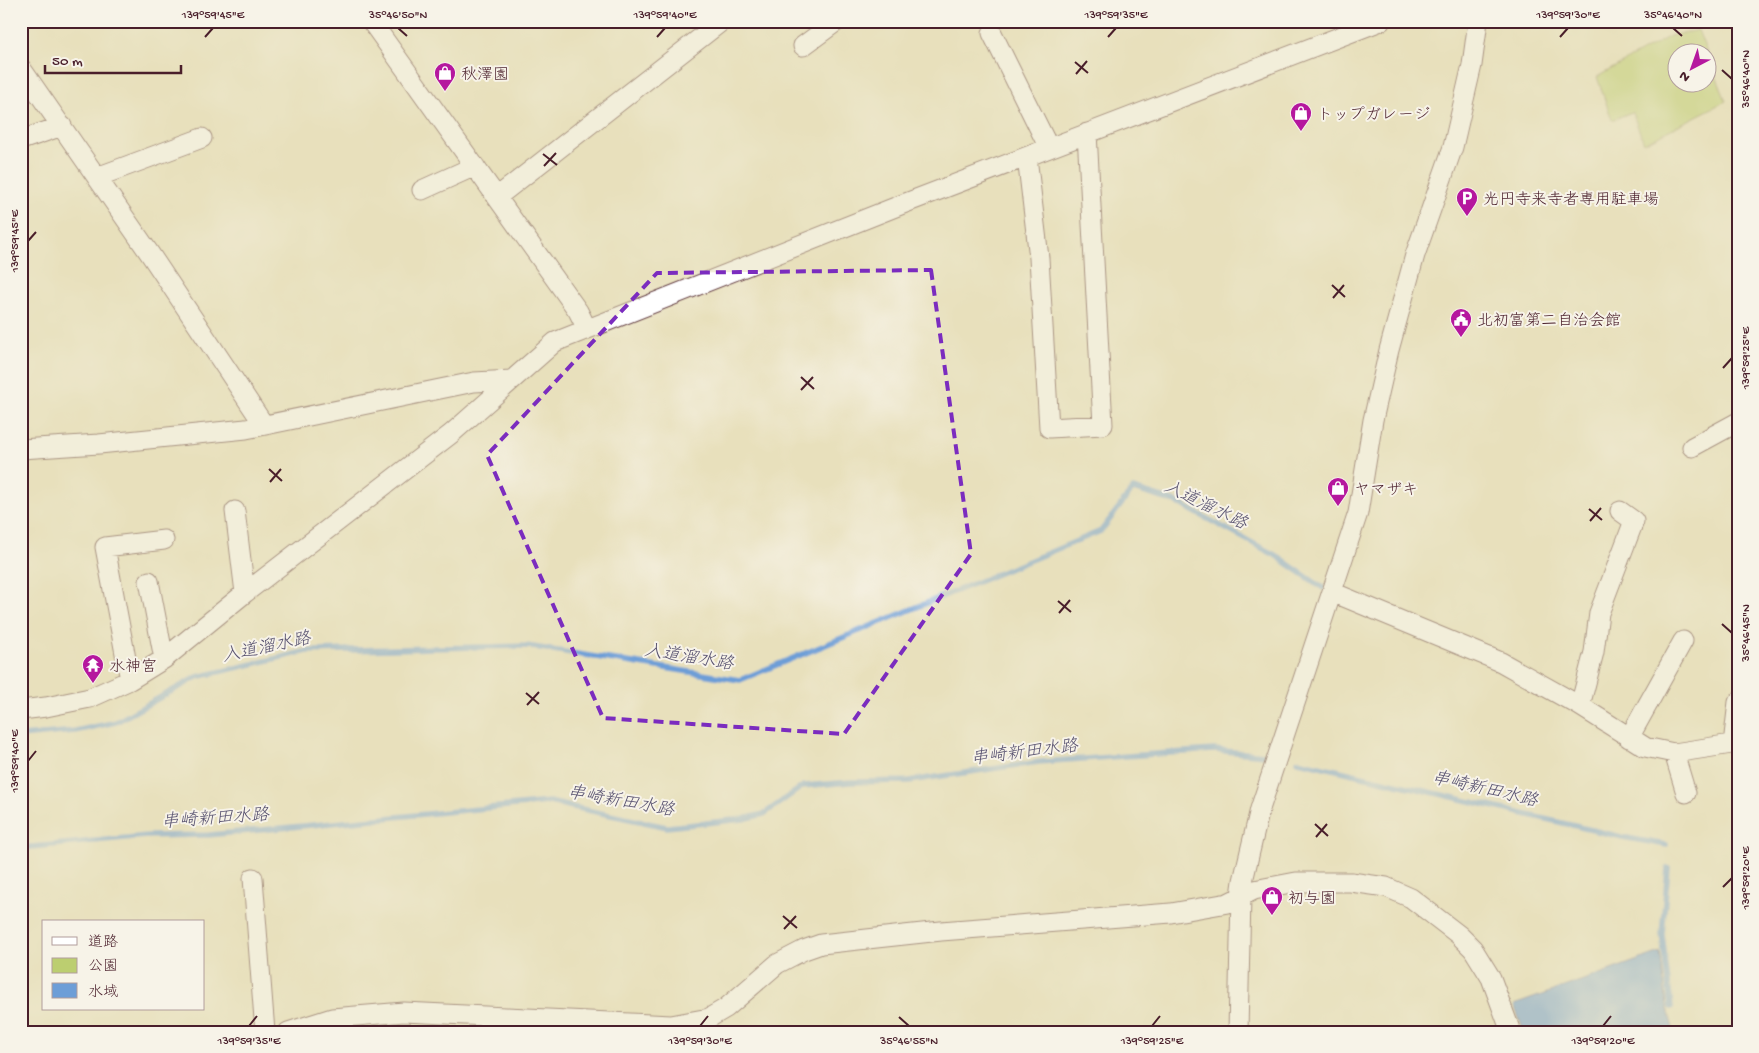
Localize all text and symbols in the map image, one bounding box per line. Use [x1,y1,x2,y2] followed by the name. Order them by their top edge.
[181,9,245,23] text: 139°59'45"E
[368,9,428,23] text: 35°46'50"N
[633,9,697,23] text: 139°59'40"E
[1084,9,1148,23] text: 139°59'35"E
[1535,9,1600,23] text: 139°59'30"E
[1643,9,1702,23] text: 35°46'40"N
[45,42,181,74] scale bar
[1666,42,1716,92] north arrow
[1740,50,1754,109] text: 35°46'40"N
[52,53,83,71] text: 50 m
[433,61,457,92] shop icon: 秋澤園
[461,66,509,86] place label: 秋澤園
[1676,67,1694,85] text: N
[1289,101,1313,132] shop icon: トップガレージ
[1317,106,1430,126] place label: トップガレージ
[1455,186,1479,217] parking icon: 光円寺来寺者専用駐車場
[1483,190,1659,211] place label: 光円寺来寺者専用駐車場
[9,209,23,273] text: 139°59'45"E
[1449,307,1473,338] public building icon: 北初富第二自治会館
[1477,311,1621,332] place label: 北初富第二自治会館
[1740,326,1754,390] text: 139°59'25"E
[1160,476,1251,536] water label: 入道溜水路
[1326,476,1350,507] shop icon: ヤマザキ
[1354,482,1418,501] place label: ヤマザキ
[1740,604,1754,663] text: 35°46'45"N
[220,628,314,668] water label: 入道溜水路
[643,640,736,676] water label: 入道溜水路
[81,653,105,684] temple icon: 水神宮
[109,658,157,678] place label: 水神宮
[9,729,23,793] text: 139°59'40"E
[969,735,1080,770] water label: 串崎新田水路
[1429,767,1541,813] water label: 串崎新田水路
[566,782,677,822] water label: 串崎新田水路
[161,804,271,834] water label: 串崎新田水路
[1740,846,1754,911] text: 139°59'20"E
[1260,885,1284,916] shop icon: 初与園
[1288,890,1336,910] place label: 初与園
[42,920,205,1010] legend
[88,934,118,952] text: 道路
[88,958,118,976] text: 公園
[88,983,118,1002] text: 水域
[217,1035,281,1049] text: 139°59'35"E
[667,1035,732,1049] text: 139°59'30"E
[879,1035,938,1049] text: 35°46'55"N
[1120,1035,1184,1049] text: 139°59'25"E
[1570,1035,1635,1049] text: 139°59'20"E

